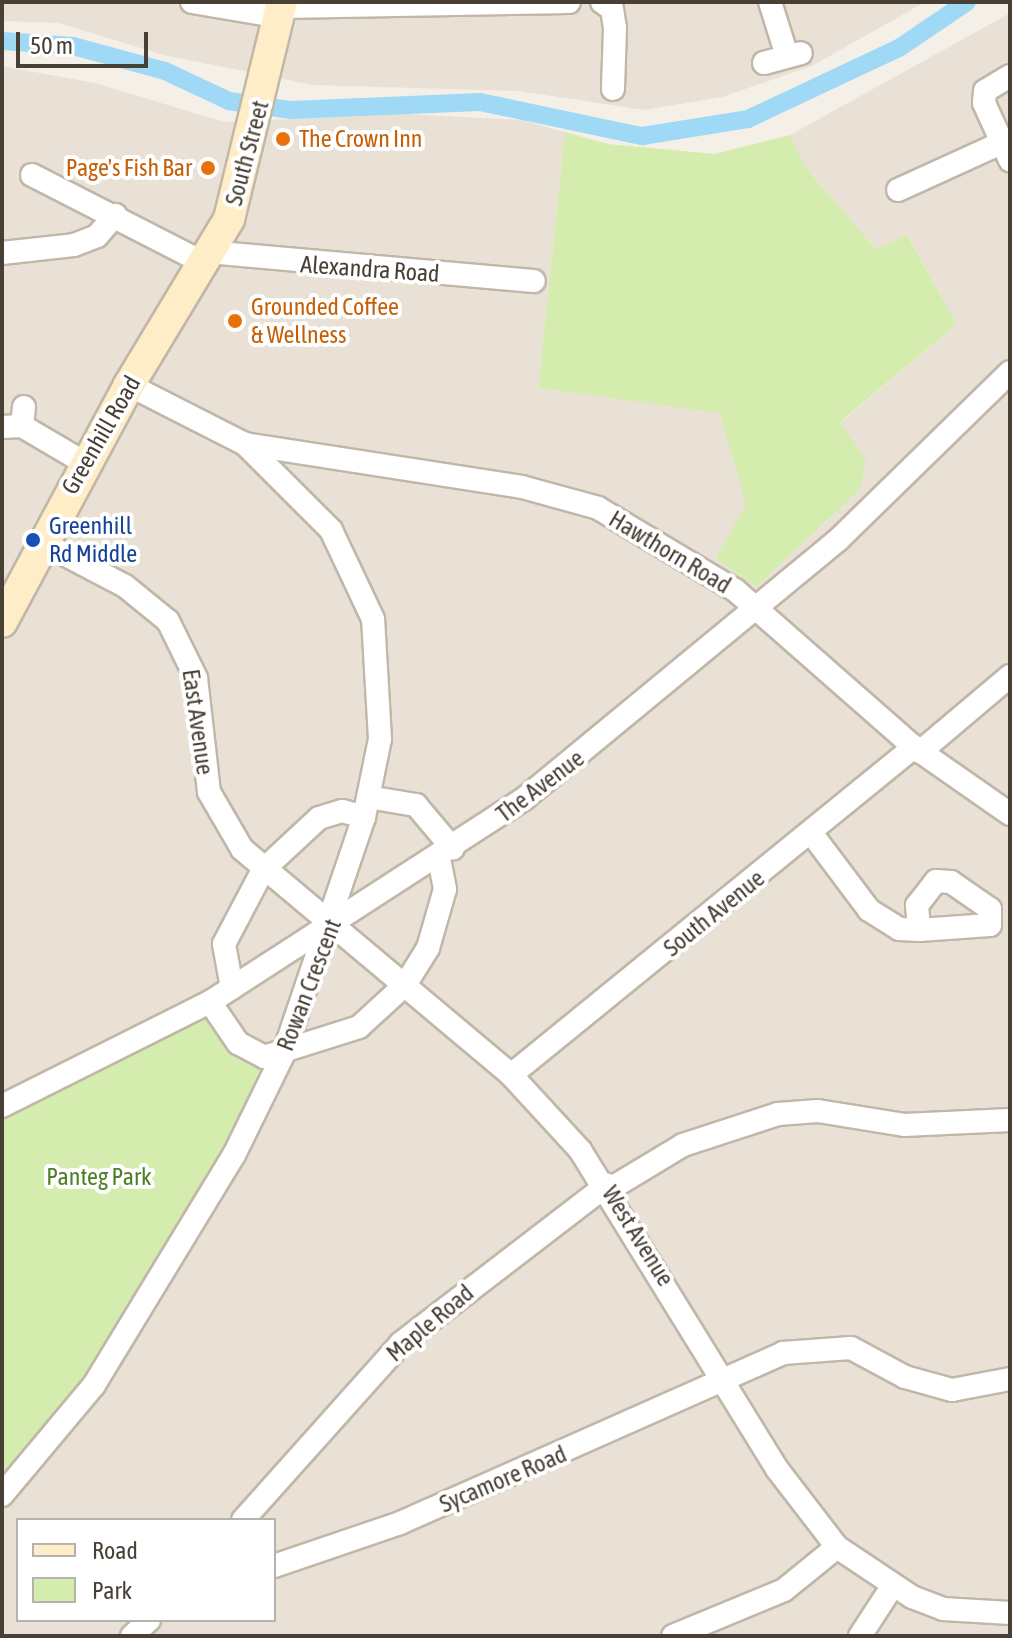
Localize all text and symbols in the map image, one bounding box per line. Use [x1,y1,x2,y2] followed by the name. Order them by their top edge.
[20,16,152,66] scale bar
[30,32,73,59] text: 50 m
[219,97,275,209] street label: South Street
[299,125,422,153] place label: The Crown Inn
[274,130,292,148] marker: The Crown Inn
[66,154,192,182] place label: Page's Fish Bar
[199,159,217,177] marker: Page's Fish Bar
[300,250,440,288] street label: Alexandra Road
[251,293,399,349] place label: Grounded Coffee & Wellness
[226,312,244,330] marker: Grounded Coffee & Wellness
[56,371,146,499] street label: Greenhill Road
[604,504,736,600] street label: Hawthorn Road
[49,512,137,568] place label: Greenhill Rd Middle
[24,531,42,549] marker: Greenhill Rd Middle
[176,667,220,777] street label: East Avenue
[490,744,590,828] street label: The Avenue
[658,864,770,962] street label: South Avenue
[271,915,347,1055] street label: Rowan Crescent
[46,1163,152,1191] park label: Panteg Park
[596,1181,680,1291] street label: West Avenue
[381,1278,479,1368] street label: Maple Road
[435,1439,571,1519] street label: Sycamore Road
[16,1518,276,1622] legend
[92,1537,138,1564] text: Road
[92,1577,132,1604] text: Park

